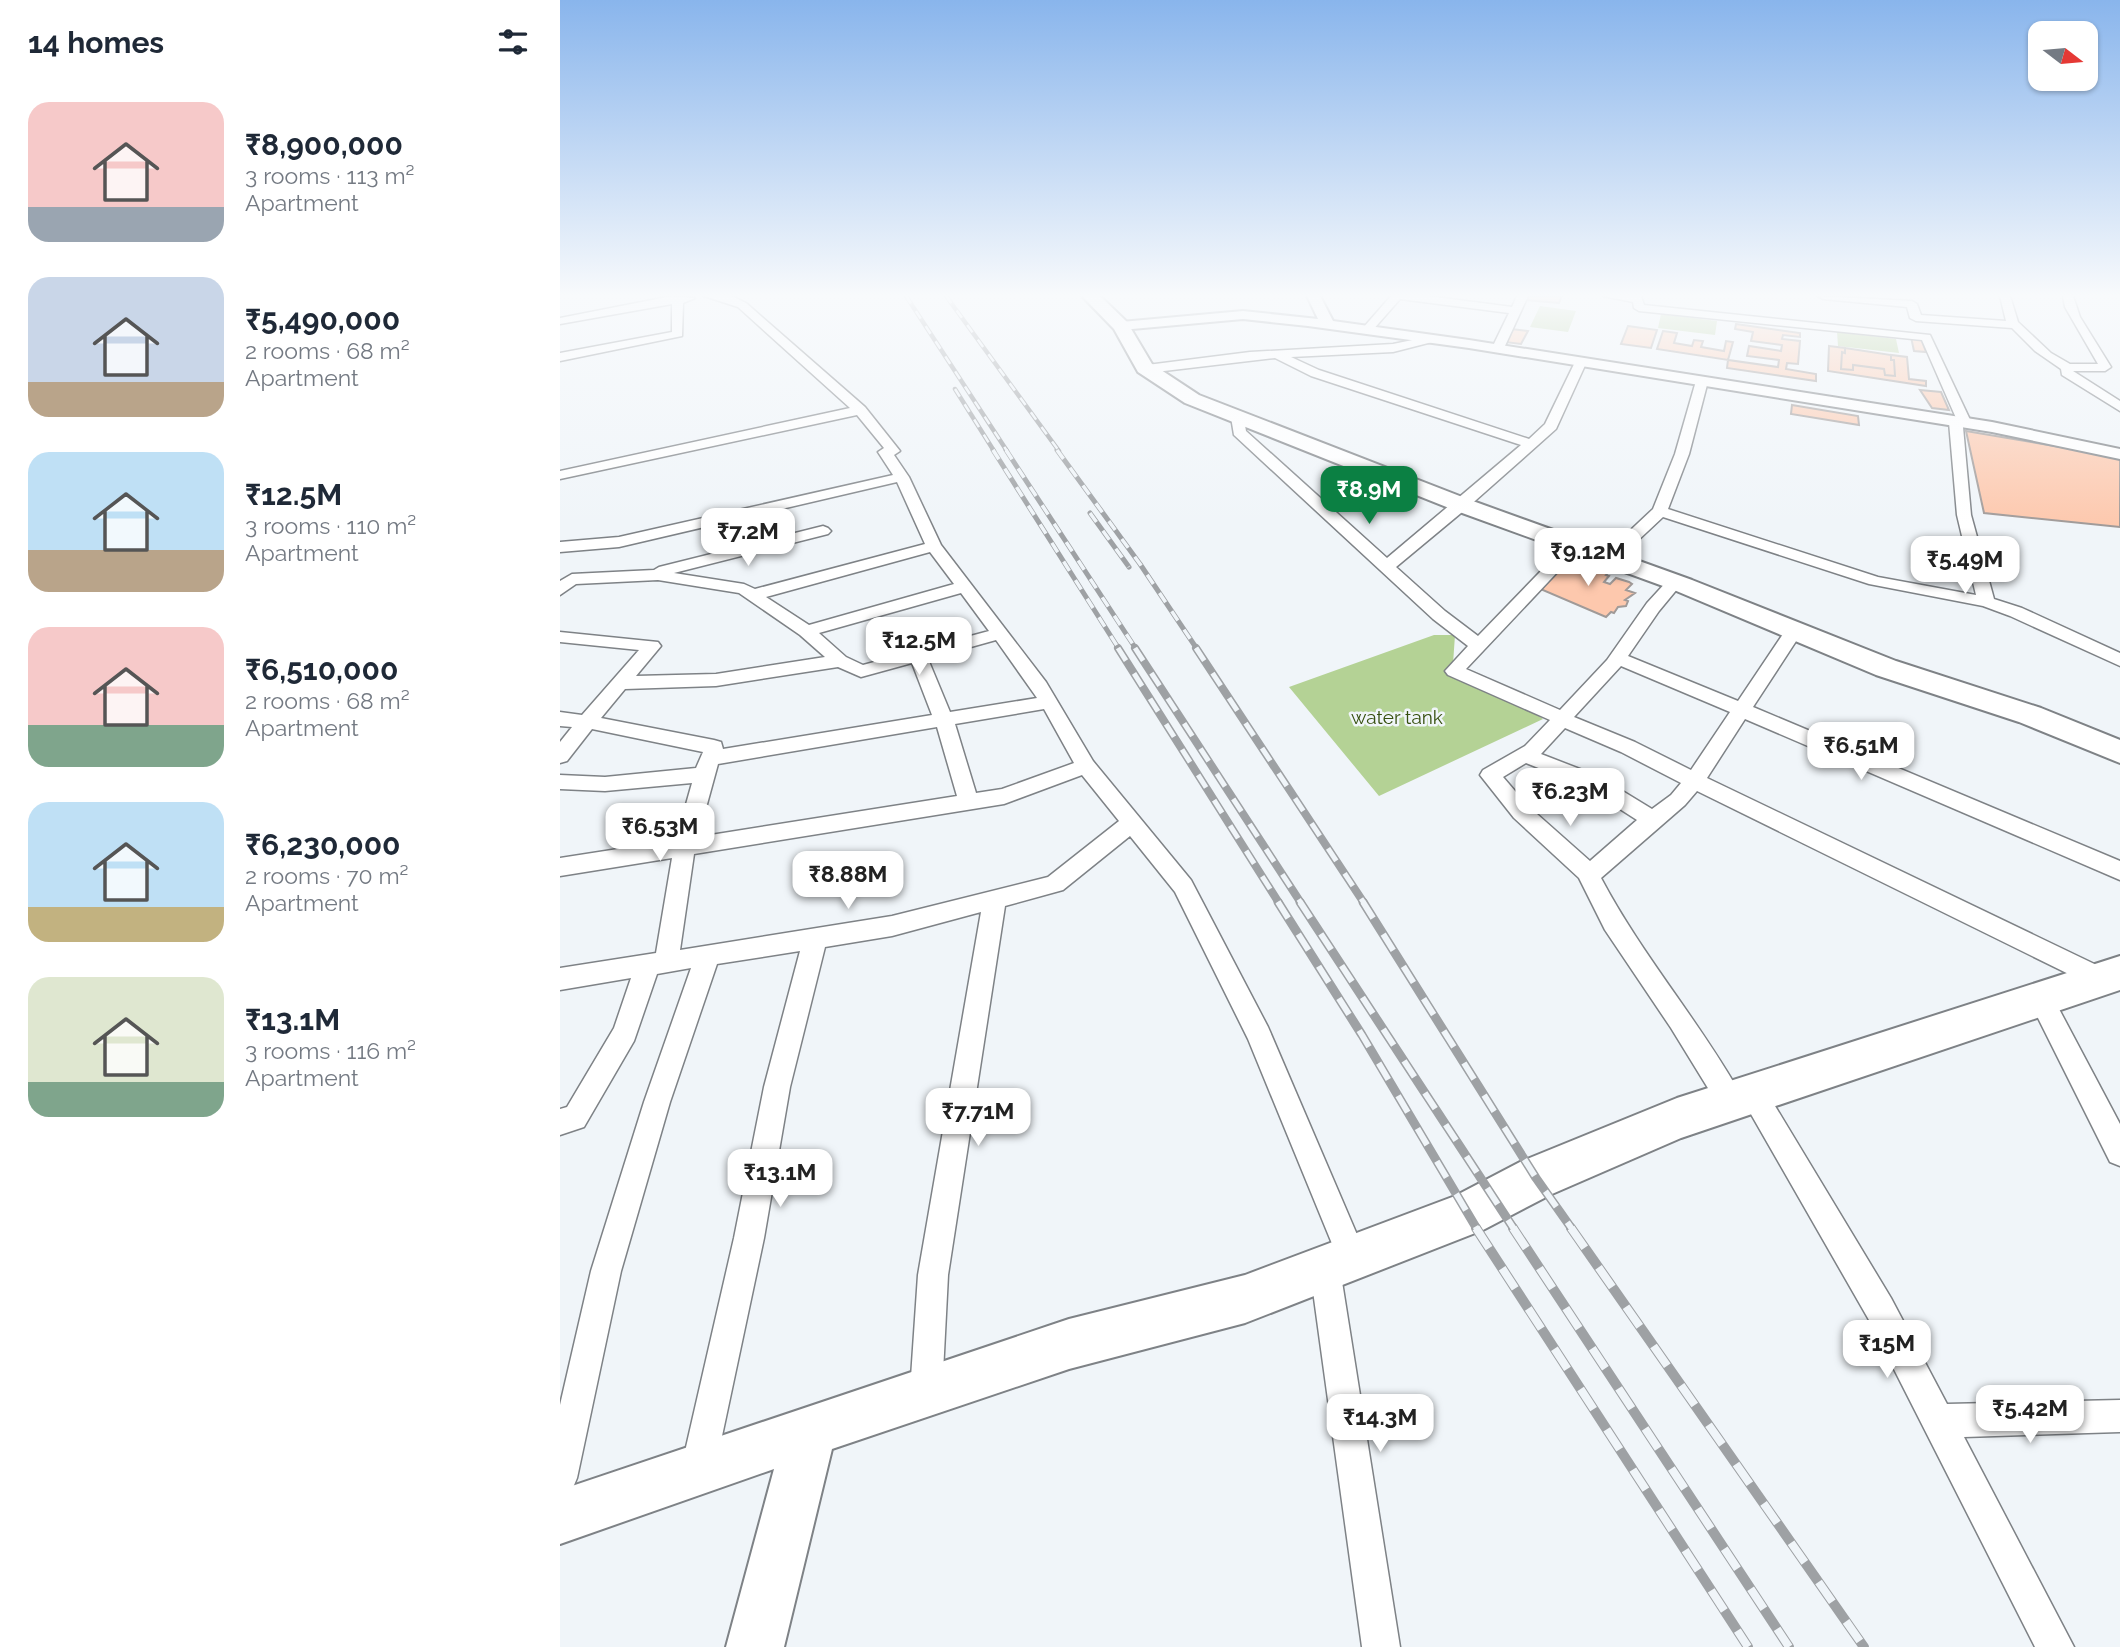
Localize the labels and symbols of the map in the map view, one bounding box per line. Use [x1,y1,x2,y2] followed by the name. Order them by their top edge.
[2028,21,2098,91] north arrow
[1320,466,1418,526] pin: ₹8.9M
[699,508,797,568] pin: ₹7.2M
[1531,528,1645,588] pin: ₹9.12M
[1908,536,2022,596] pin: ₹5.49M
[862,618,976,677] pin: ₹12.5M
[1351,706,1443,728] park label: water tank
[1804,722,1918,782] pin: ₹6.51M
[1513,768,1627,828] pin: ₹6.23M
[603,804,717,863] pin: ₹6.53M
[791,852,905,911] pin: ₹8.88M
[921,1088,1035,1148] pin: ₹7.71M
[723,1150,837,1209] pin: ₹13.1M
[1846,1320,1928,1380] pin: ₹15M
[1973,1386,2087,1445] pin: ₹5.42M
[1323,1394,1437,1454] pin: ₹14.3M

